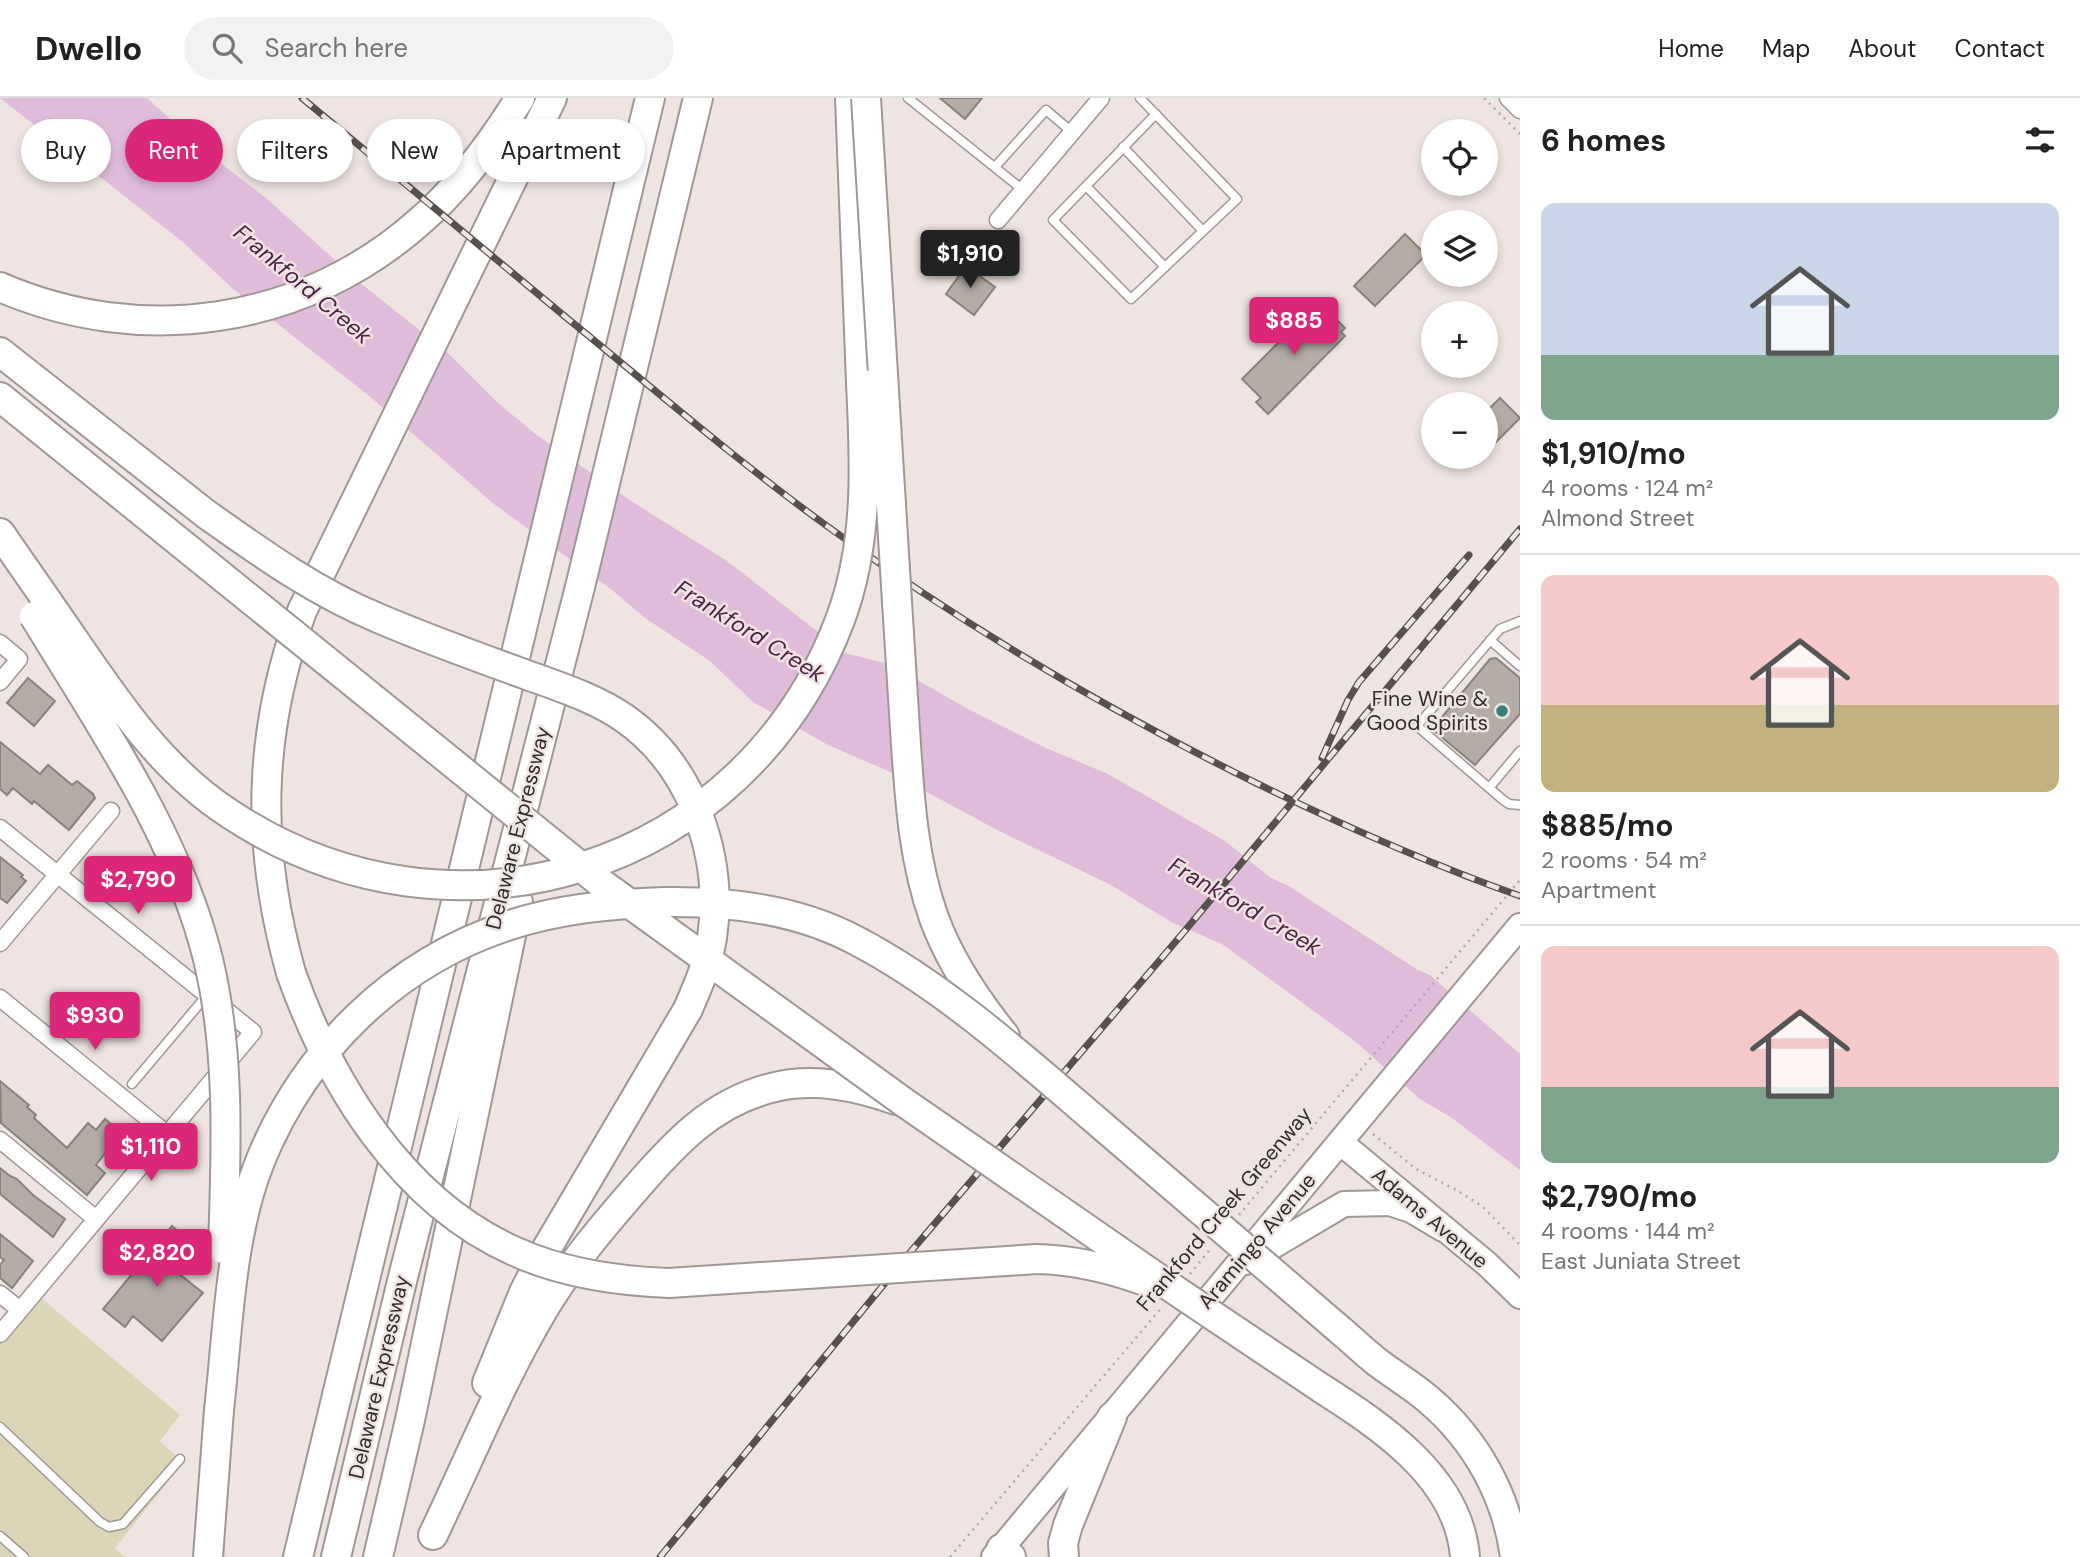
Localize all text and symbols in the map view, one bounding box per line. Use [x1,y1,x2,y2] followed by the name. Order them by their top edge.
[184,17,674,80] search box
[35,27,142,70] text: Dwello
[208,29,246,67] icon: search
[264,31,408,65] text: Search here
[1658,33,1724,64] text: Home
[1762,33,1810,64] text: Map
[1848,33,1917,64] text: About
[1955,33,2045,64] text: Contact
[21,119,111,182] chip: Buy
[125,119,223,182] chip: Rent
[237,119,353,182] chip: Filters
[367,119,463,182] chip: New
[477,119,645,182] chip: Apartment
[1421,119,1498,469] map controls
[1421,119,1498,196] button: locate
[1541,121,1666,160] text: 6 homes
[2021,121,2059,159] icon: filters
[1421,210,1498,287] button: layers
[228,217,379,351] water label: Frankford Creek
[913,230,1027,290] pin: $1,910
[937,238,1003,268] text: $1,910
[1737,248,1863,374] icon: home
[1253,298,1335,357] pin: $885
[1421,301,1498,378] button: +
[1265,305,1323,335] text: $885
[1421,392,1498,469] button: −
[1541,434,1686,473] text: $1,910/mo
[1541,473,1713,503] text: 4 rooms · 124 m²
[1541,503,1694,533] text: Almond Street
[669,573,831,689] water label: Frankford Creek
[1737,620,1863,746] icon: home
[1366,685,1488,737] place label: Fine Wine & Good Spirits
[1494,703,1510,719] marker: Fine Wine & Good Spirits
[479,723,557,932] street label: Delaware Expressway
[1541,806,1674,845] text: $885/mo
[1541,845,1707,875] text: 2 rooms · 54 m²
[1163,850,1327,962] water label: Frankford Creek
[81,856,195,916] pin: $2,790
[100,864,176,894] text: $2,790
[1541,875,1656,905] text: Apartment
[1737,991,1863,1117] icon: home
[54,992,136,1052] pin: $930
[66,1000,124,1030] text: $930
[1130,1101,1318,1317] street label: Frankford Creek Greenway
[94,1124,208,1183] pin: $1,110
[121,1131,181,1161] text: $1,110
[1366,1161,1494,1275] street label: Adams Avenue
[1192,1167,1322,1315] street label: Aramingo Avenue
[1541,1177,1697,1216] text: $2,790/mo
[1541,1216,1715,1246] text: 4 rooms · 144 m²
[100,1230,214,1289] pin: $2,820
[119,1237,195,1267] text: $2,820
[1541,1246,1741,1276] text: East Juniata Street
[342,1272,416,1482] street label: Delaware Expressway

